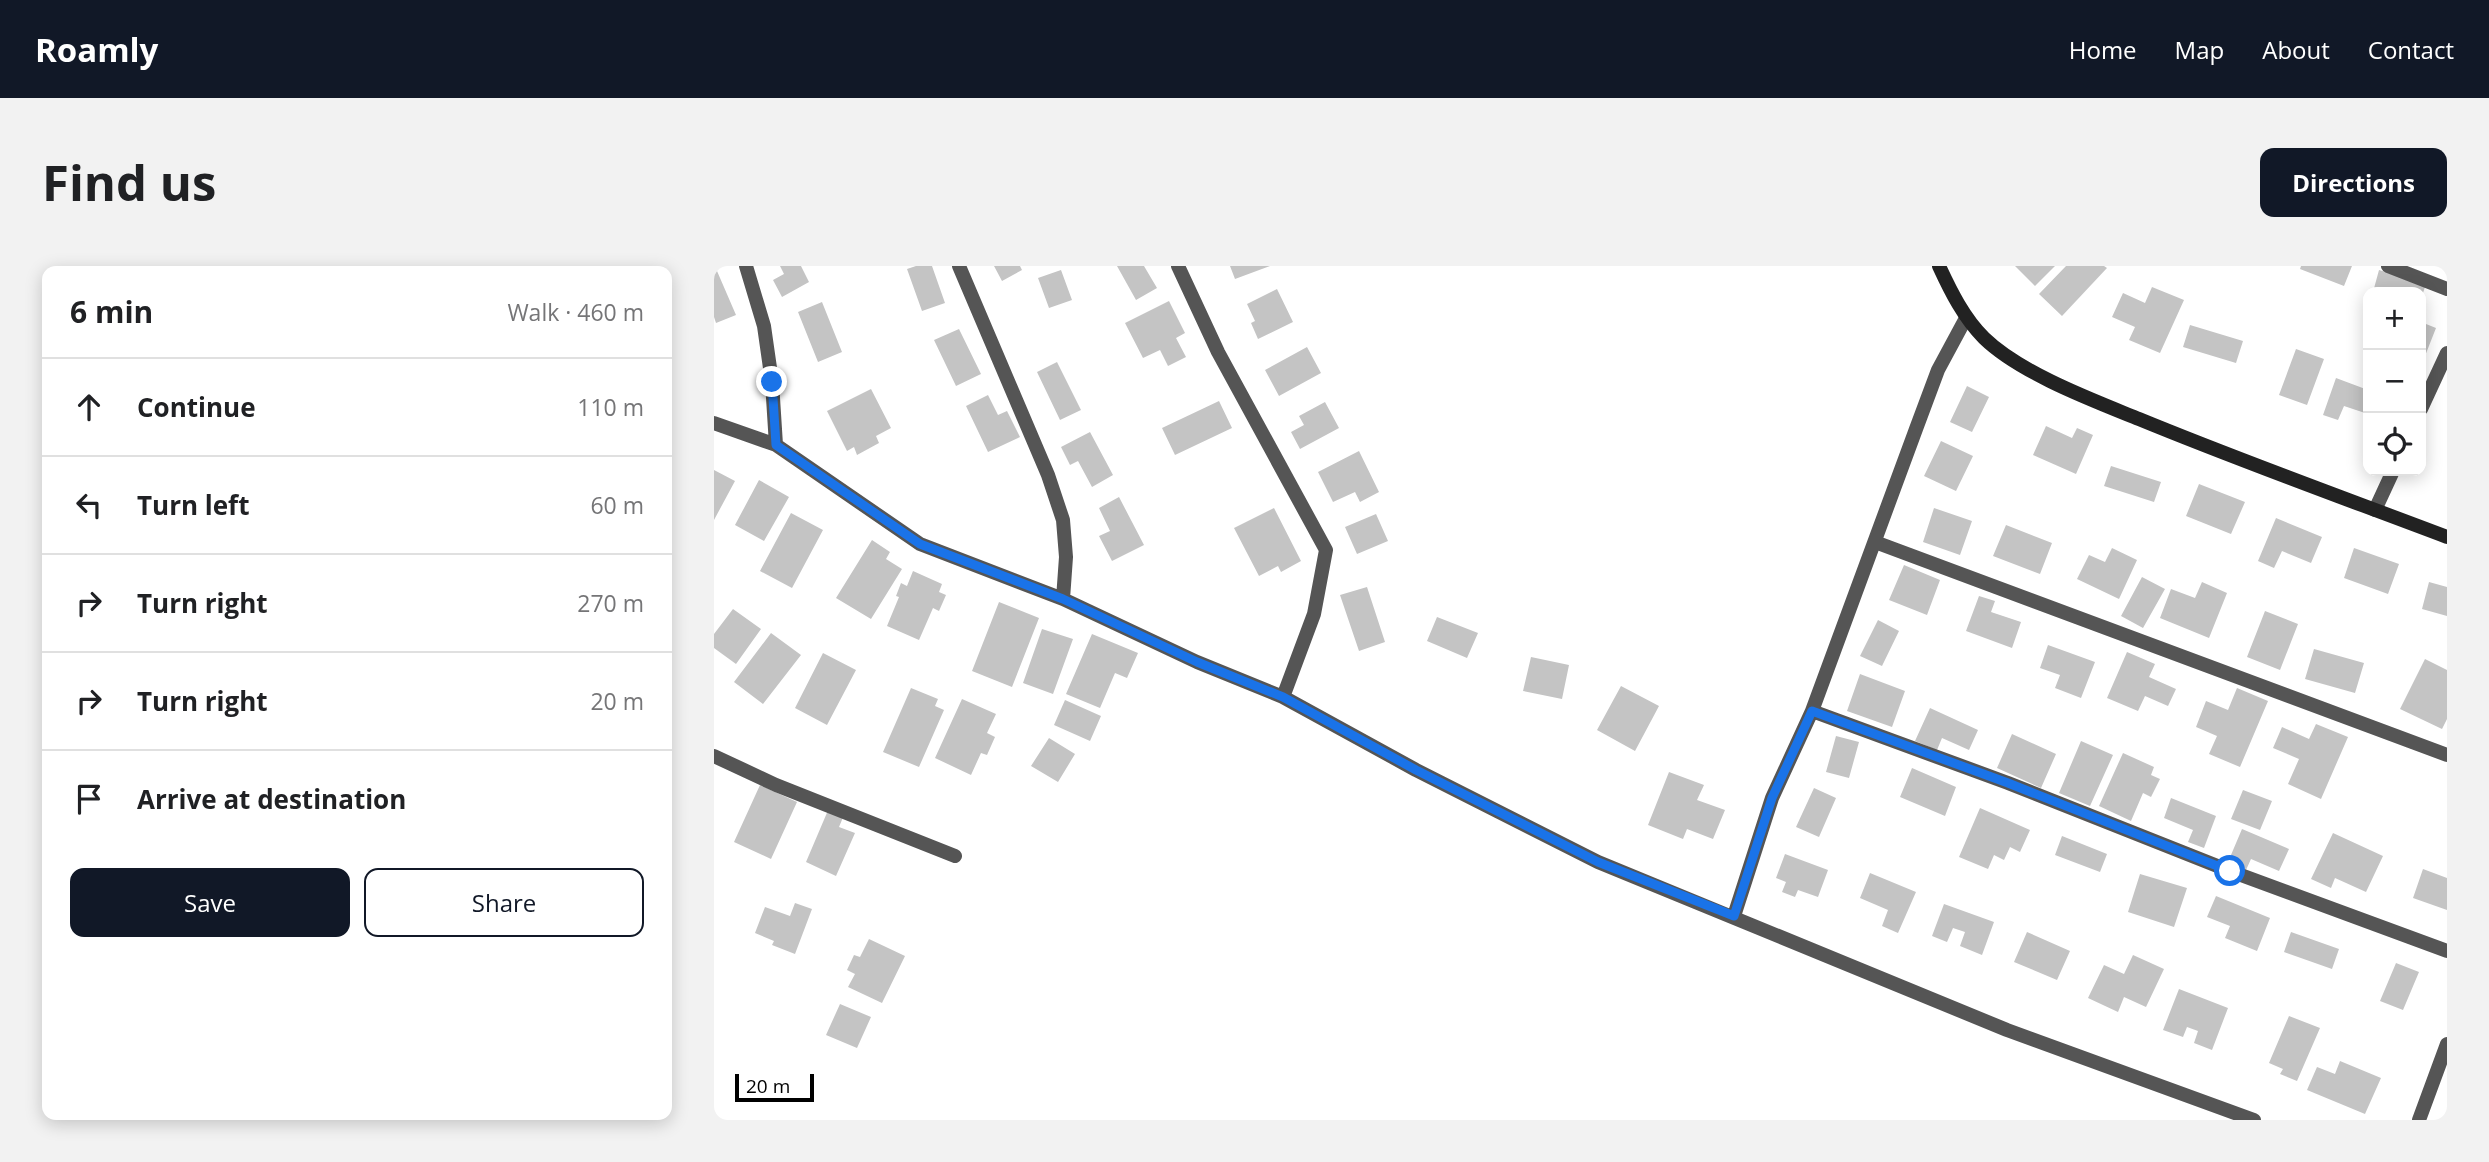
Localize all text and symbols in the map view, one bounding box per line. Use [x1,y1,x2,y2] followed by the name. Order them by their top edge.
[35,27,158,72] text: Roamly
[2069,33,2137,66] text: Home
[2175,33,2224,66] text: Map
[2262,33,2330,66] text: About
[2368,33,2454,66] text: Contact
[2260,148,2447,217] button: Directions
[42,149,216,215] text: Find us
[2363,287,2426,476] map controls
[2363,287,2426,350] button: +
[70,291,153,332] text: 6 min
[507,296,644,328] text: Walk · 460 m
[2363,350,2426,413] button: −
[756,366,787,397] route end
[70,388,108,426] icon: ahead
[137,389,256,425] text: Continue
[577,391,644,423] text: 110 m
[2363,413,2426,476] button: locate
[70,486,108,524] icon: left
[137,487,249,523] text: Turn left
[590,489,644,521] text: 60 m
[70,584,108,622] icon: right
[137,585,268,621] text: Turn right
[577,587,644,619] text: 270 m
[70,682,108,720] icon: right
[137,683,268,719] text: Turn right
[590,685,644,717] text: 20 m
[70,780,108,818] icon: arrive
[137,781,406,817] text: Arrive at destination
[2214,855,2245,886] route start
[70,868,350,937] button: Save
[364,868,644,937] button: Share
[735,1071,814,1103] scale bar
[746,1073,790,1099] text: 20 m

